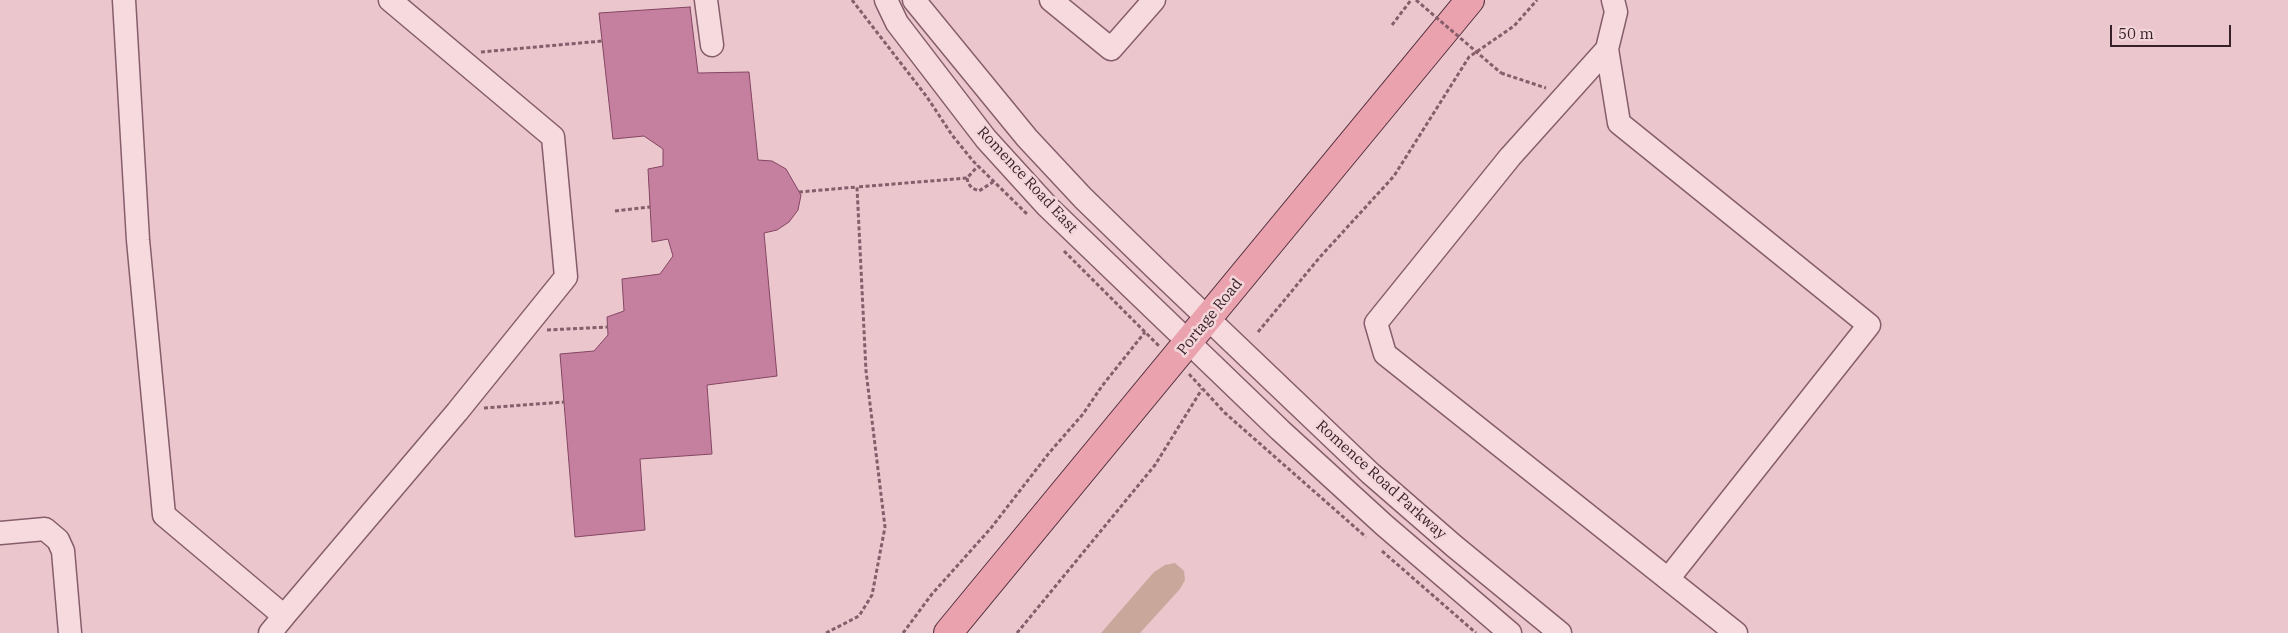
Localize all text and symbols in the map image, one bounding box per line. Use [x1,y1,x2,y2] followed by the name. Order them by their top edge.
[2113,15,2234,47] scale bar
[2118,24,2154,43] text: 50 m
[973,123,1081,237] street label: Romence Road East
[1174,275,1246,359] street label: Portage Road
[1312,417,1450,543] street label: Romence Road Parkway

